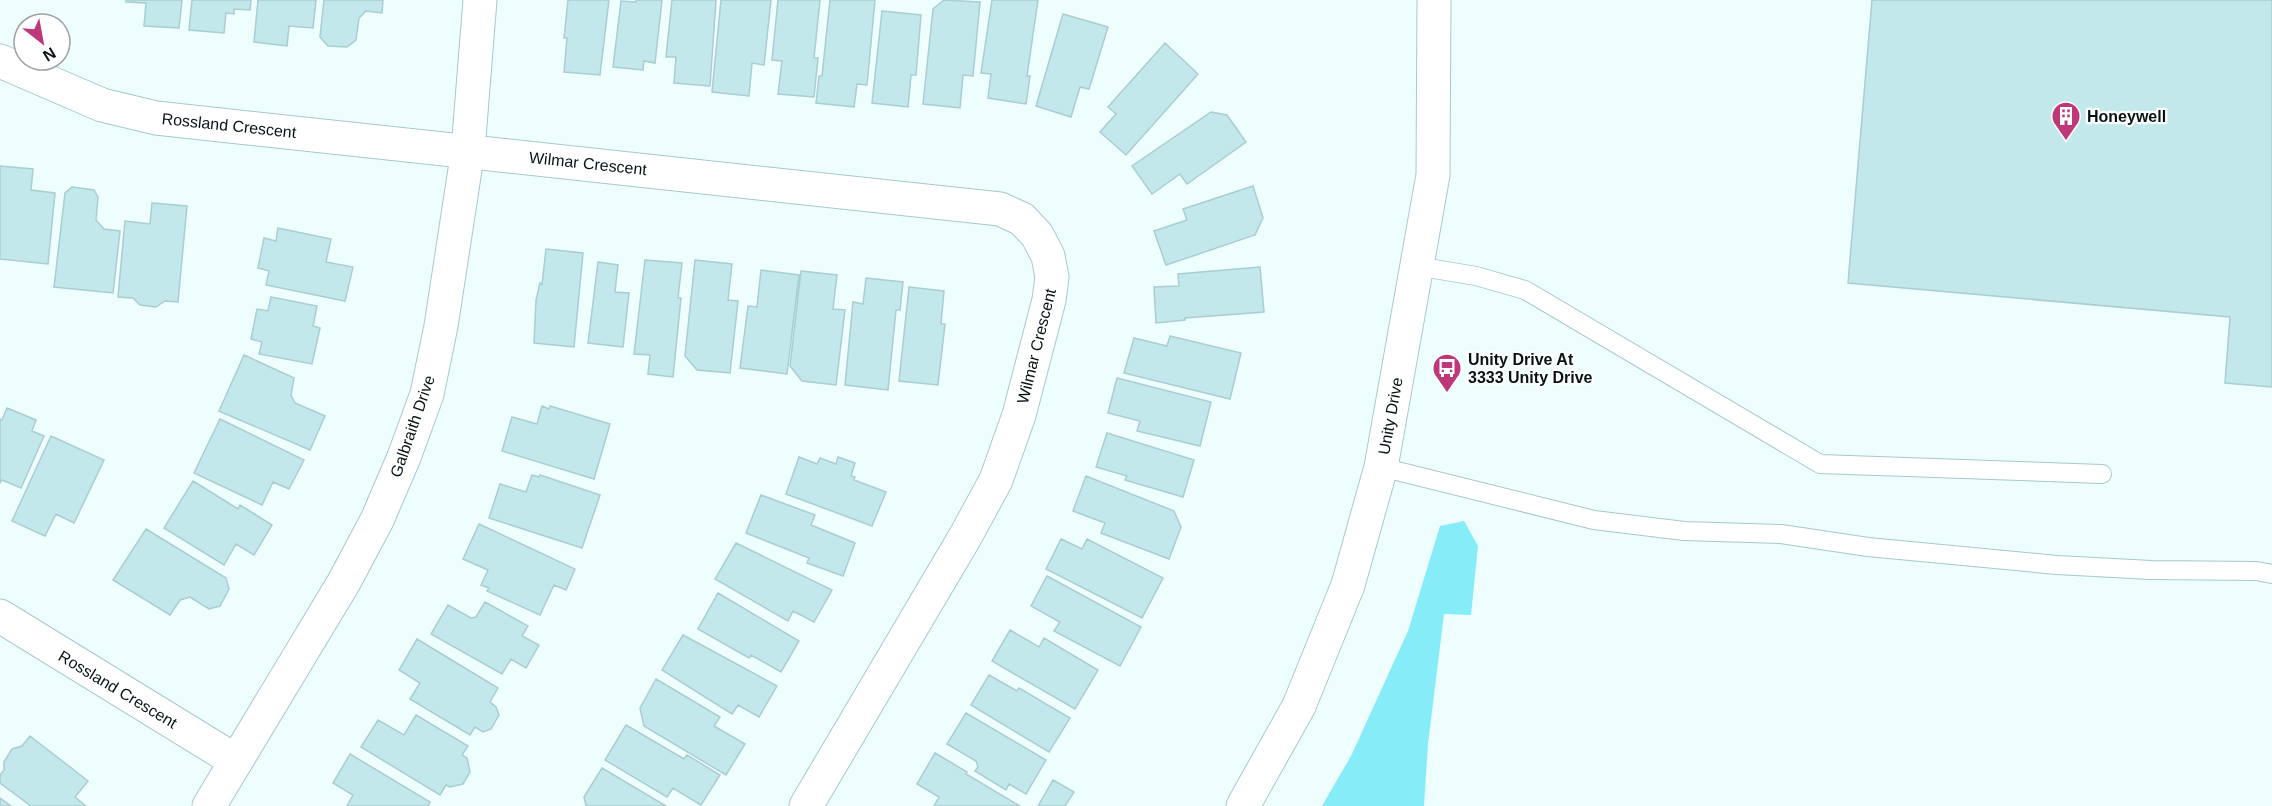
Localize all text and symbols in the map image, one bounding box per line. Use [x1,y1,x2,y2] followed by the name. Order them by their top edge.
[12,12,72,72] north arrow
[40,44,59,65] text: N
[2050,100,2082,142] building icon: Honeywell
[2087,108,2166,125] place label: Honeywell
[161,110,298,141] street label: Rossland Crescent
[528,149,648,178] street label: Wilmar Crescent
[1014,286,1059,406] street label: Wilmar Crescent
[1468,351,1593,386] place label: Unity Drive At 3333 Unity Drive
[1431,352,1463,394] bus stop icon: Unity Drive At 3333 Unity Drive
[387,373,438,479] street label: Galbraith Drive
[1375,376,1406,456] street label: Unity Drive
[55,647,181,732] street label: Rossland Crescent

